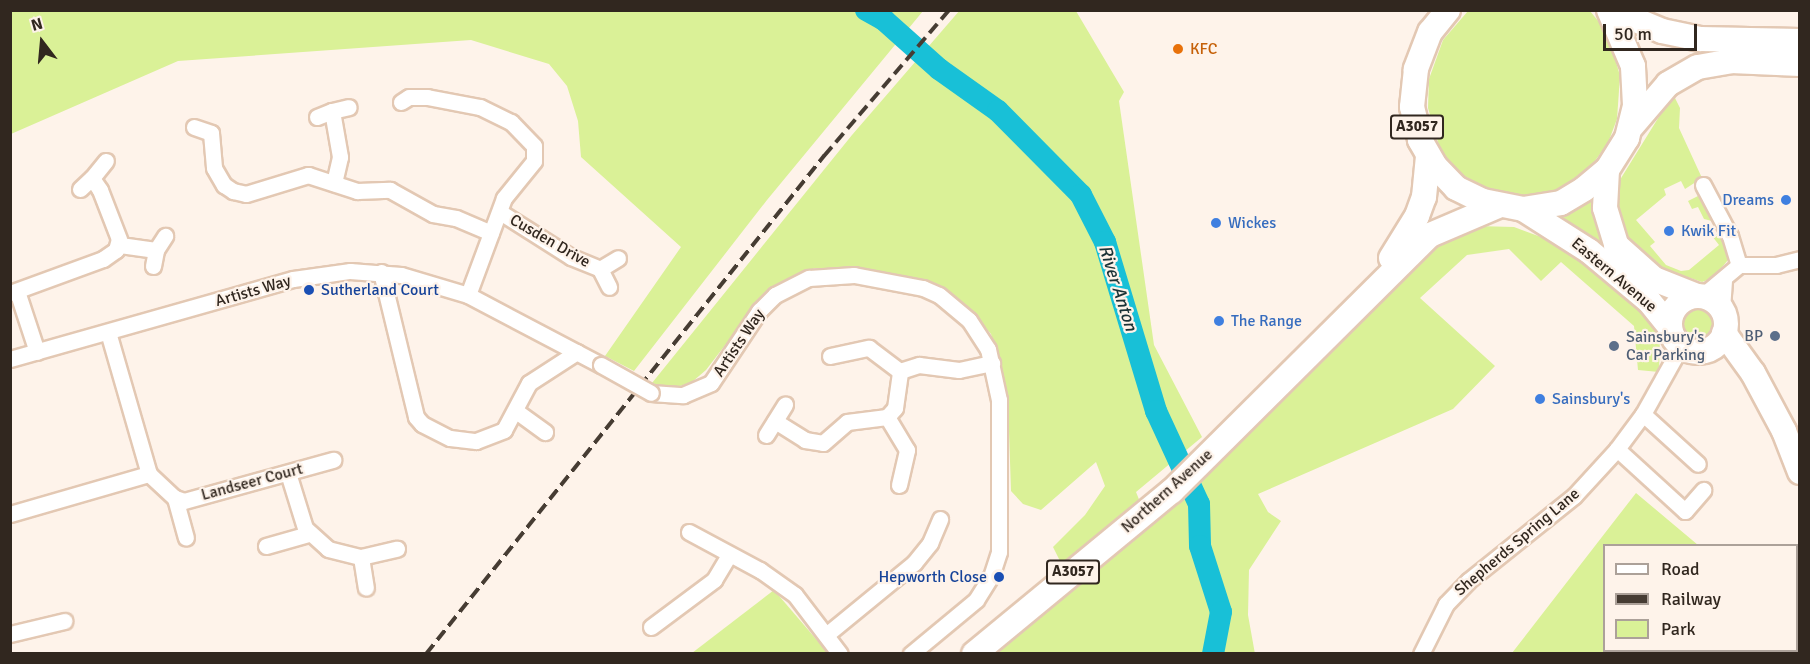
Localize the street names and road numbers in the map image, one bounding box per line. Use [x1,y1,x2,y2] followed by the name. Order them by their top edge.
[1390,115,1444,139] road number: A3057
[506,210,594,272] street label: Cusden Drive
[1567,234,1661,316] street label: Eastern Avenue
[213,271,293,311] street label: Artists Way
[709,305,769,381] street label: Artists Way
[1118,445,1216,537] street label: Northern Avenue
[199,459,305,505] street label: Landseer Court
[1451,484,1583,600] street label: Shepherds Spring Lane
[1046,560,1100,584] road number: A3057

